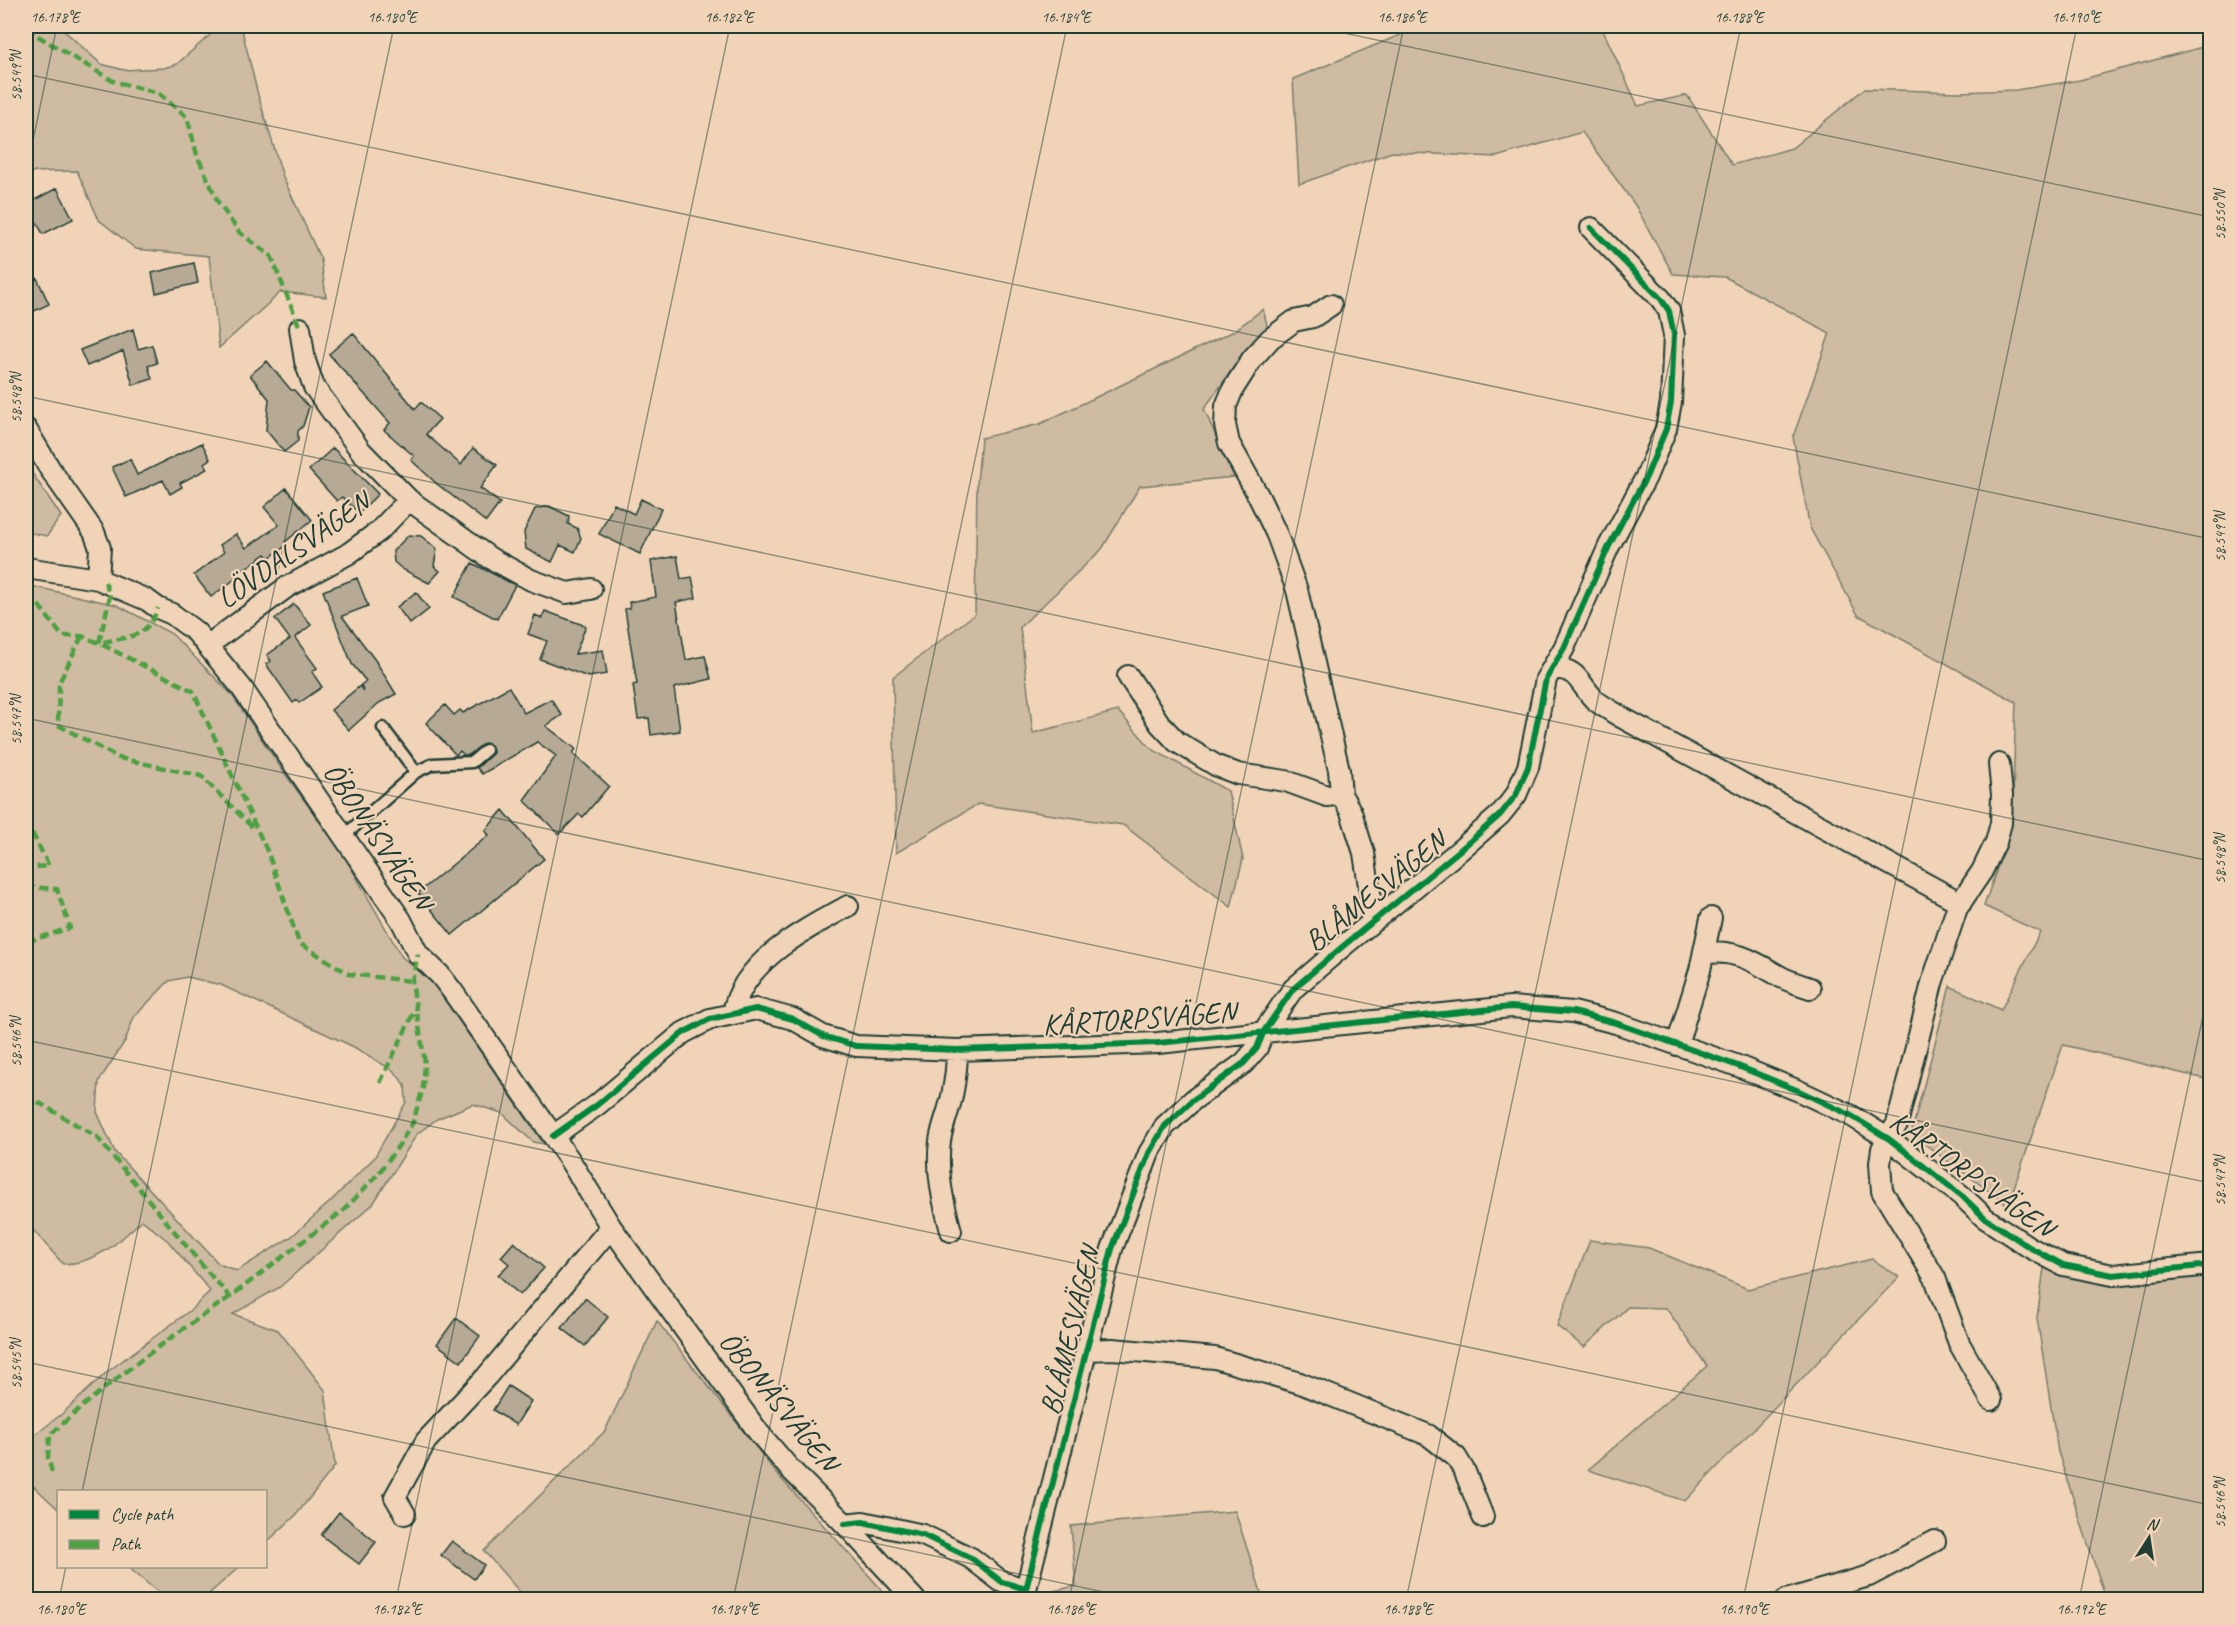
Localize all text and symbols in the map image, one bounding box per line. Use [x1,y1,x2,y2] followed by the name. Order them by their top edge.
[31,8,82,27] text: 16.178°E
[368,8,419,27] text: 16.180°E
[705,8,756,27] text: 16.182°E
[1042,8,1093,27] text: 16.184°E
[1378,8,1429,27] text: 16.186°E
[1715,8,1766,27] text: 16.188°E
[2052,8,2103,27] text: 16.190°E
[7,48,26,101] text: 58.549°N
[2211,187,2230,240] text: 58.550°N
[7,370,26,423] text: 58.548°N
[209,481,380,617] street label: LÖVDALSVÄGEN
[2211,509,2230,562] text: 58.549°N
[7,692,26,745] text: 58.547°N
[315,755,444,920] street label: ÖBONÄSVÄGEN
[1296,820,1457,960] street label: BLÅMESVÄGEN
[2211,831,2230,884] text: 58.548°N
[1041,992,1241,1044] street label: KÅRTORPSVÄGEN
[7,1014,26,1067] text: 58.546°N
[1883,1102,2065,1249] street label: KÅRTORPSVÄGEN
[2211,1153,2230,1206] text: 58.547°N
[1031,1239,1110,1419] street label: BLÅMESVÄGEN
[711,1323,850,1482] street label: ÖBONÄSVÄGEN
[7,1336,26,1389] text: 58.545°N
[2211,1475,2230,1528] text: 58.546°N
[57,1490,267,1568] legend
[111,1503,174,1525] text: Cycle path
[2119,1508,2179,1568] north arrow
[2145,1513,2162,1536] text: N
[111,1533,141,1555] text: Path
[37,1600,88,1619] text: 16.180°E
[373,1600,424,1619] text: 16.182°E
[710,1600,761,1619] text: 16.184°E
[1047,1600,1098,1619] text: 16.186°E
[1384,1600,1435,1619] text: 16.188°E
[1720,1600,1771,1619] text: 16.190°E
[2057,1600,2108,1619] text: 16.192°E

